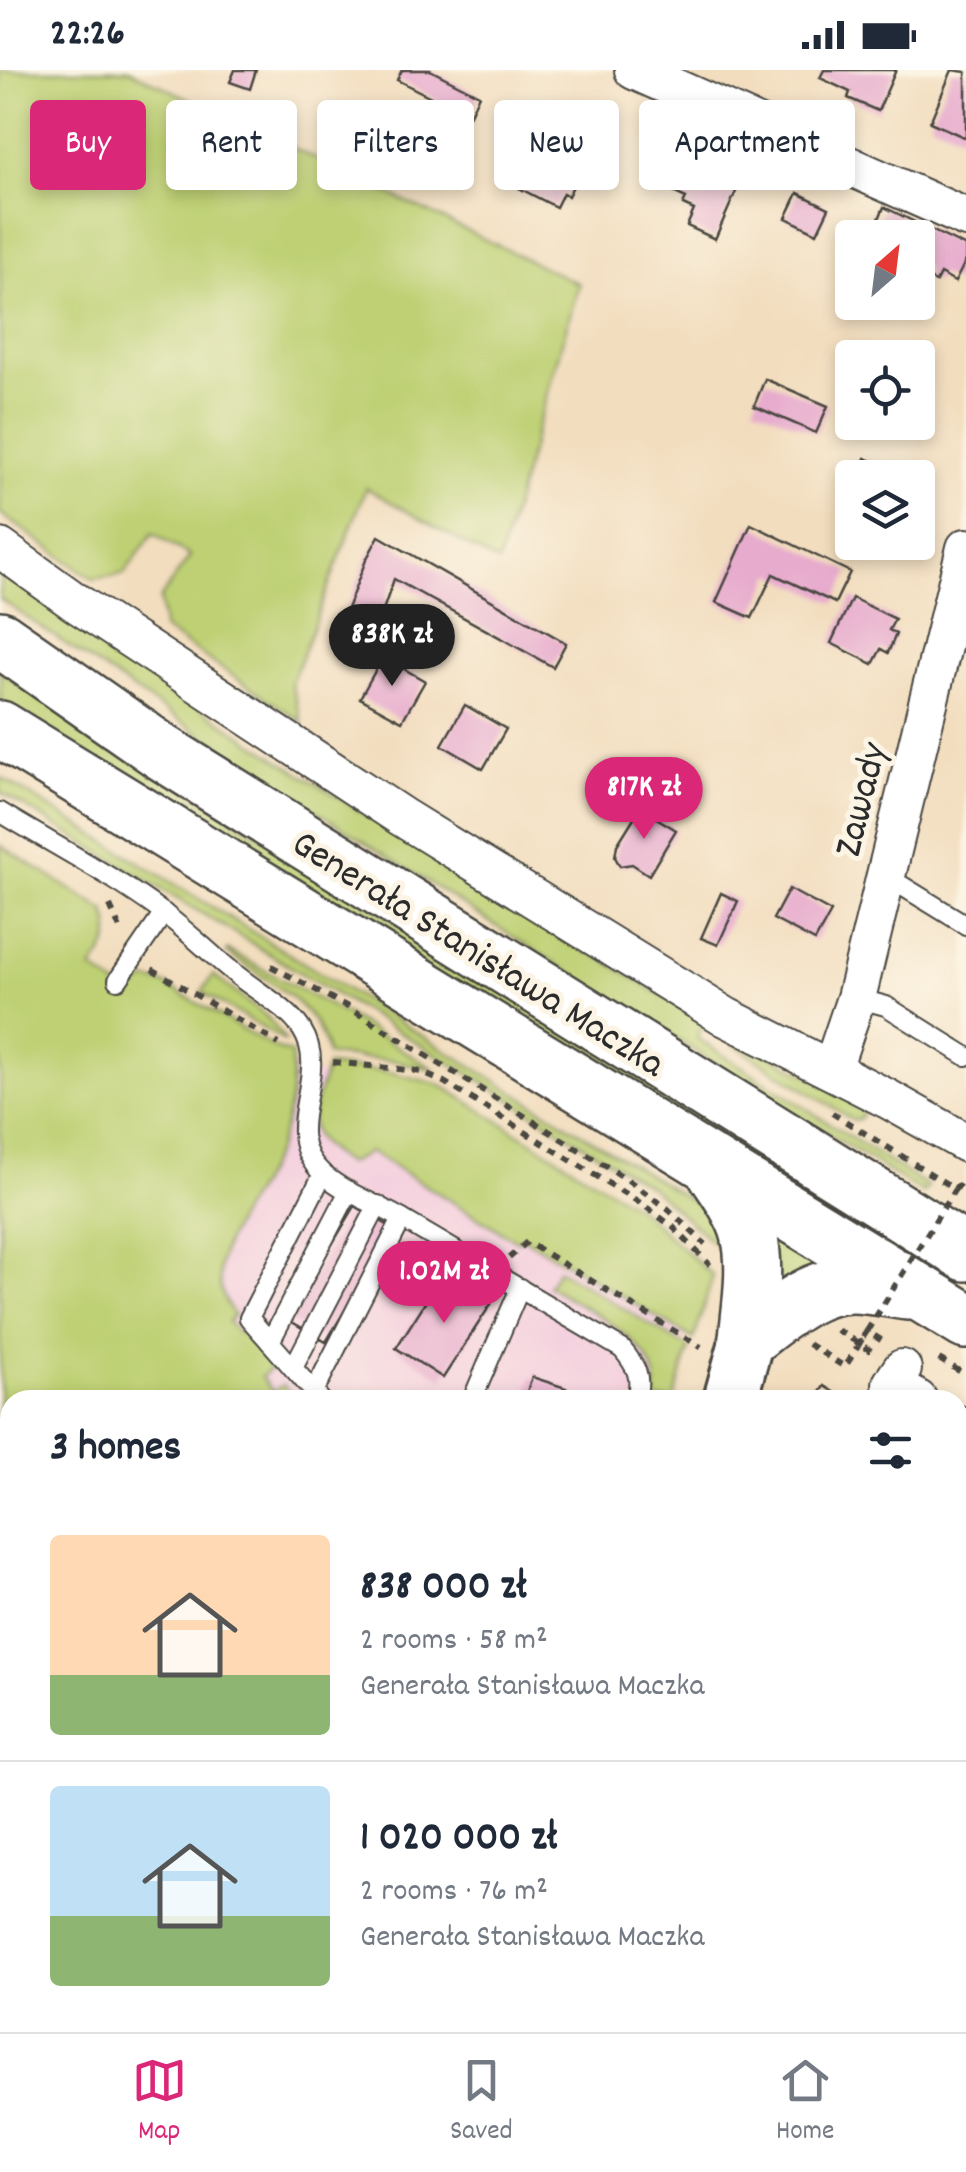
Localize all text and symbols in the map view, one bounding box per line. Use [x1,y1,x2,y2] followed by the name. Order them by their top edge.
[50,8,125,63] text: 22:26
[30,100,146,190] chip: Buy
[166,100,297,190] chip: Rent
[317,100,474,190] chip: Filters
[494,100,619,190] chip: New
[639,100,855,190] chip: Apartment
[835,220,935,320] north arrow
[835,220,935,560] map controls
[835,340,935,440] button: locate
[835,460,935,560] button: layers
[300,604,484,689] pin: 838K zł
[351,613,433,659] text: 838K zł
[823,737,906,864] street label: Zawady
[552,757,736,842] pin: 817K zł
[607,766,681,812] text: 817K zł
[279,818,675,1095] street label: Generała Stanisława Maczka
[341,1241,547,1326] pin: 1.02M zł
[399,1250,489,1296] text: 1.02M zł
[50,1420,181,1480] text: 3 homes
[863,1423,918,1478] icon: filters
[360,1559,527,1619] text: 838 000 zł
[130,1575,250,1695] icon: home
[360,1619,548,1665] text: 2 rooms · 58 m²
[360,1665,704,1711] text: Generała Stanisława Maczka
[360,1810,557,1870] text: 1 020 000 zł
[130,1826,250,1946] icon: home
[360,1870,548,1916] text: 2 rooms · 76 m²
[360,1916,704,1962] text: Generała Stanisława Maczka
[132,2053,187,2153] tab: Map
[450,2053,513,2153] tab: Saved
[776,2053,834,2153] tab: Home

